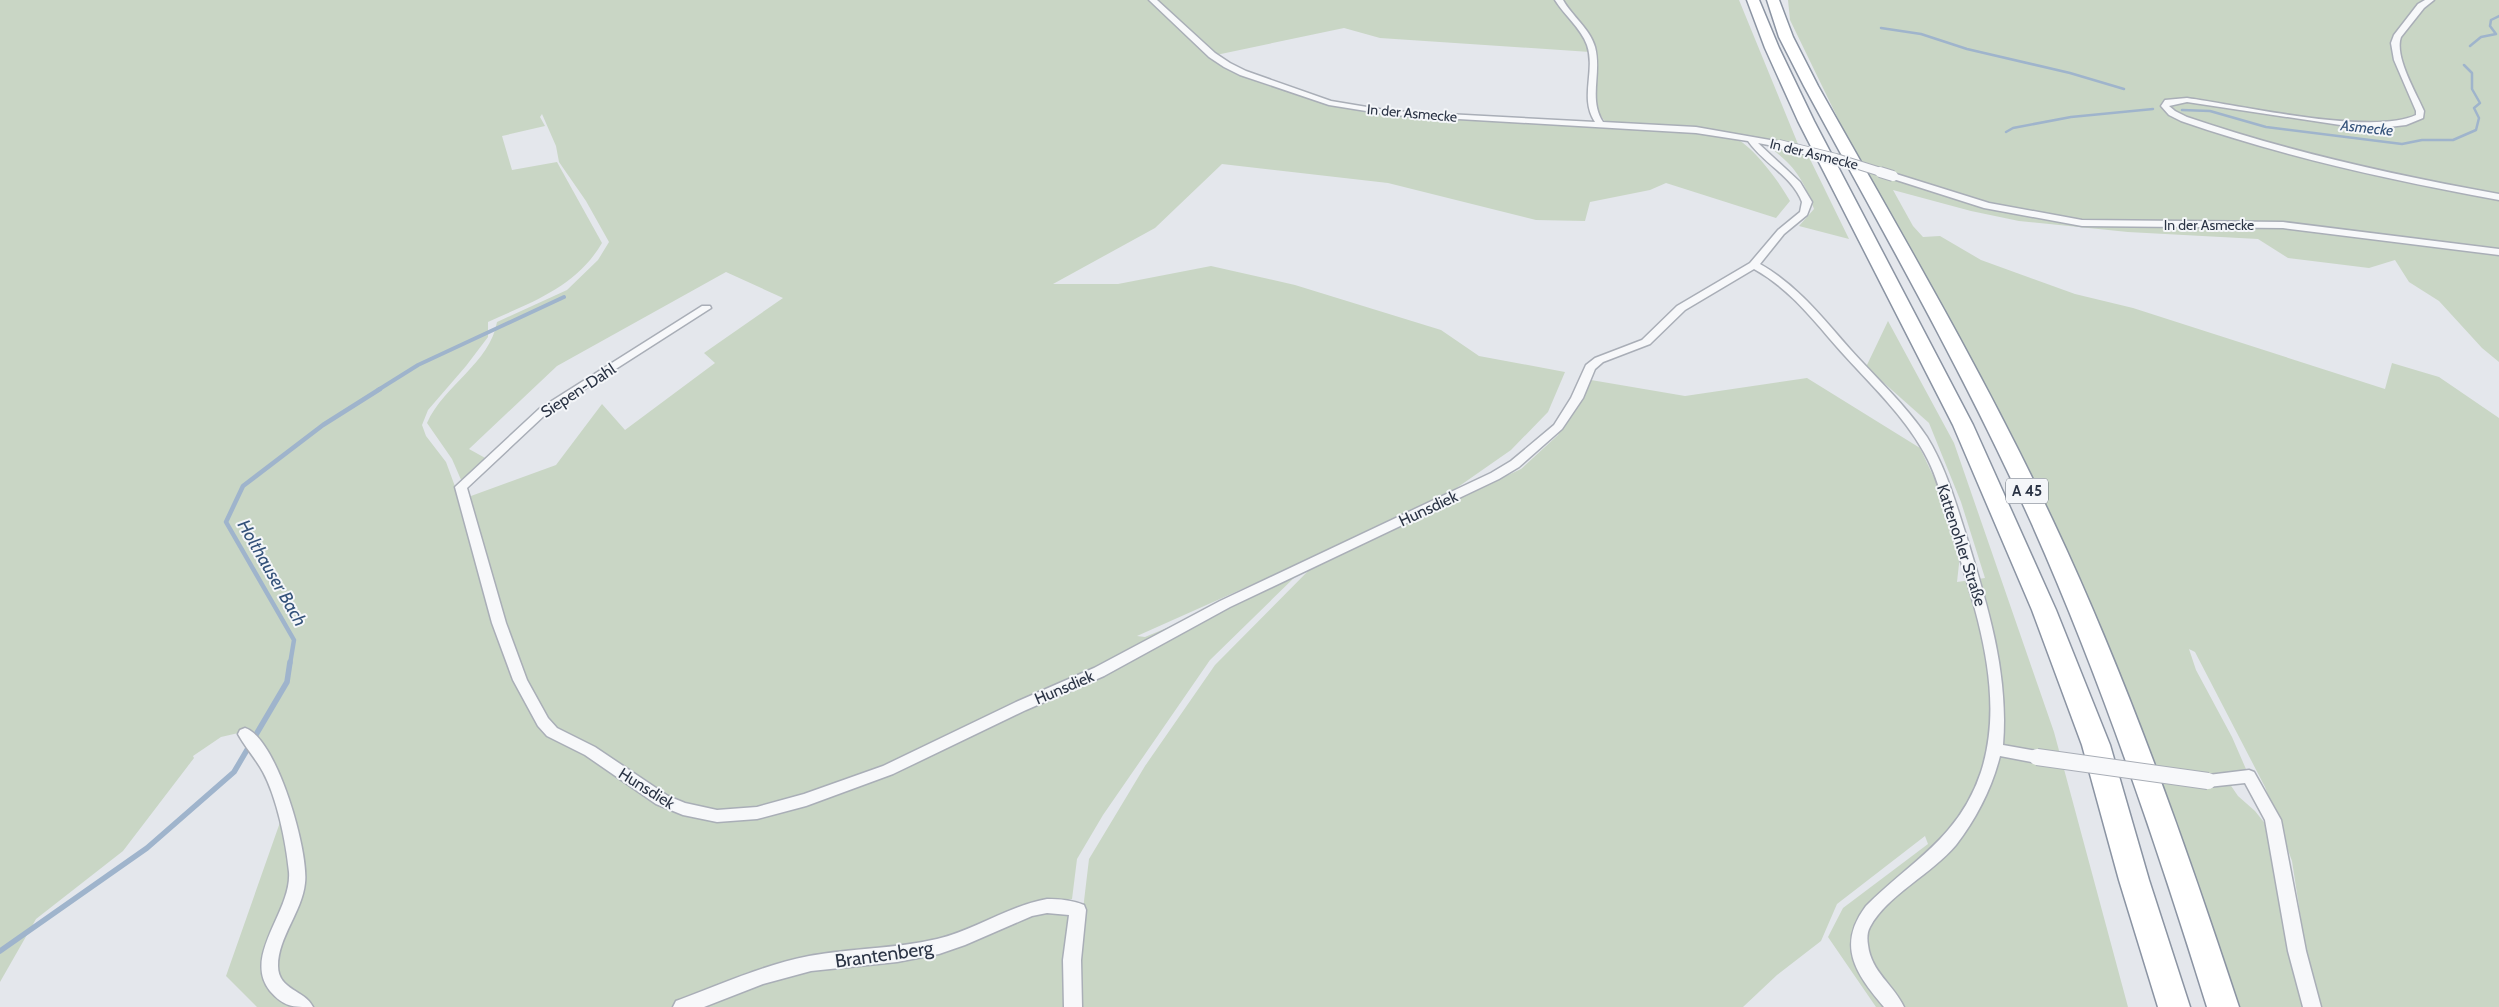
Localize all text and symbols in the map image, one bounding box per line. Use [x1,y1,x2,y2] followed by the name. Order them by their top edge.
[1366,100,1458,126] street label: In der Asmecke
[2339,116,2394,140] water label: Asmecke
[1768,134,1860,174] street label: In der Asmecke
[2164,216,2254,234] street label: In der Asmecke
[537,359,619,422] street label: Siepen-Dahl
[2006,478,2048,504] road number: A 45
[1933,482,1990,608] street label: Kattenohler Straße
[1396,486,1461,530] street label: Hunsdiek
[233,516,311,630] water label: Holthauser Bach
[1032,666,1098,708] street label: Hunsdiek
[615,764,679,814] street label: Hunsdiek
[833,936,935,973] street label: Brantenberg

